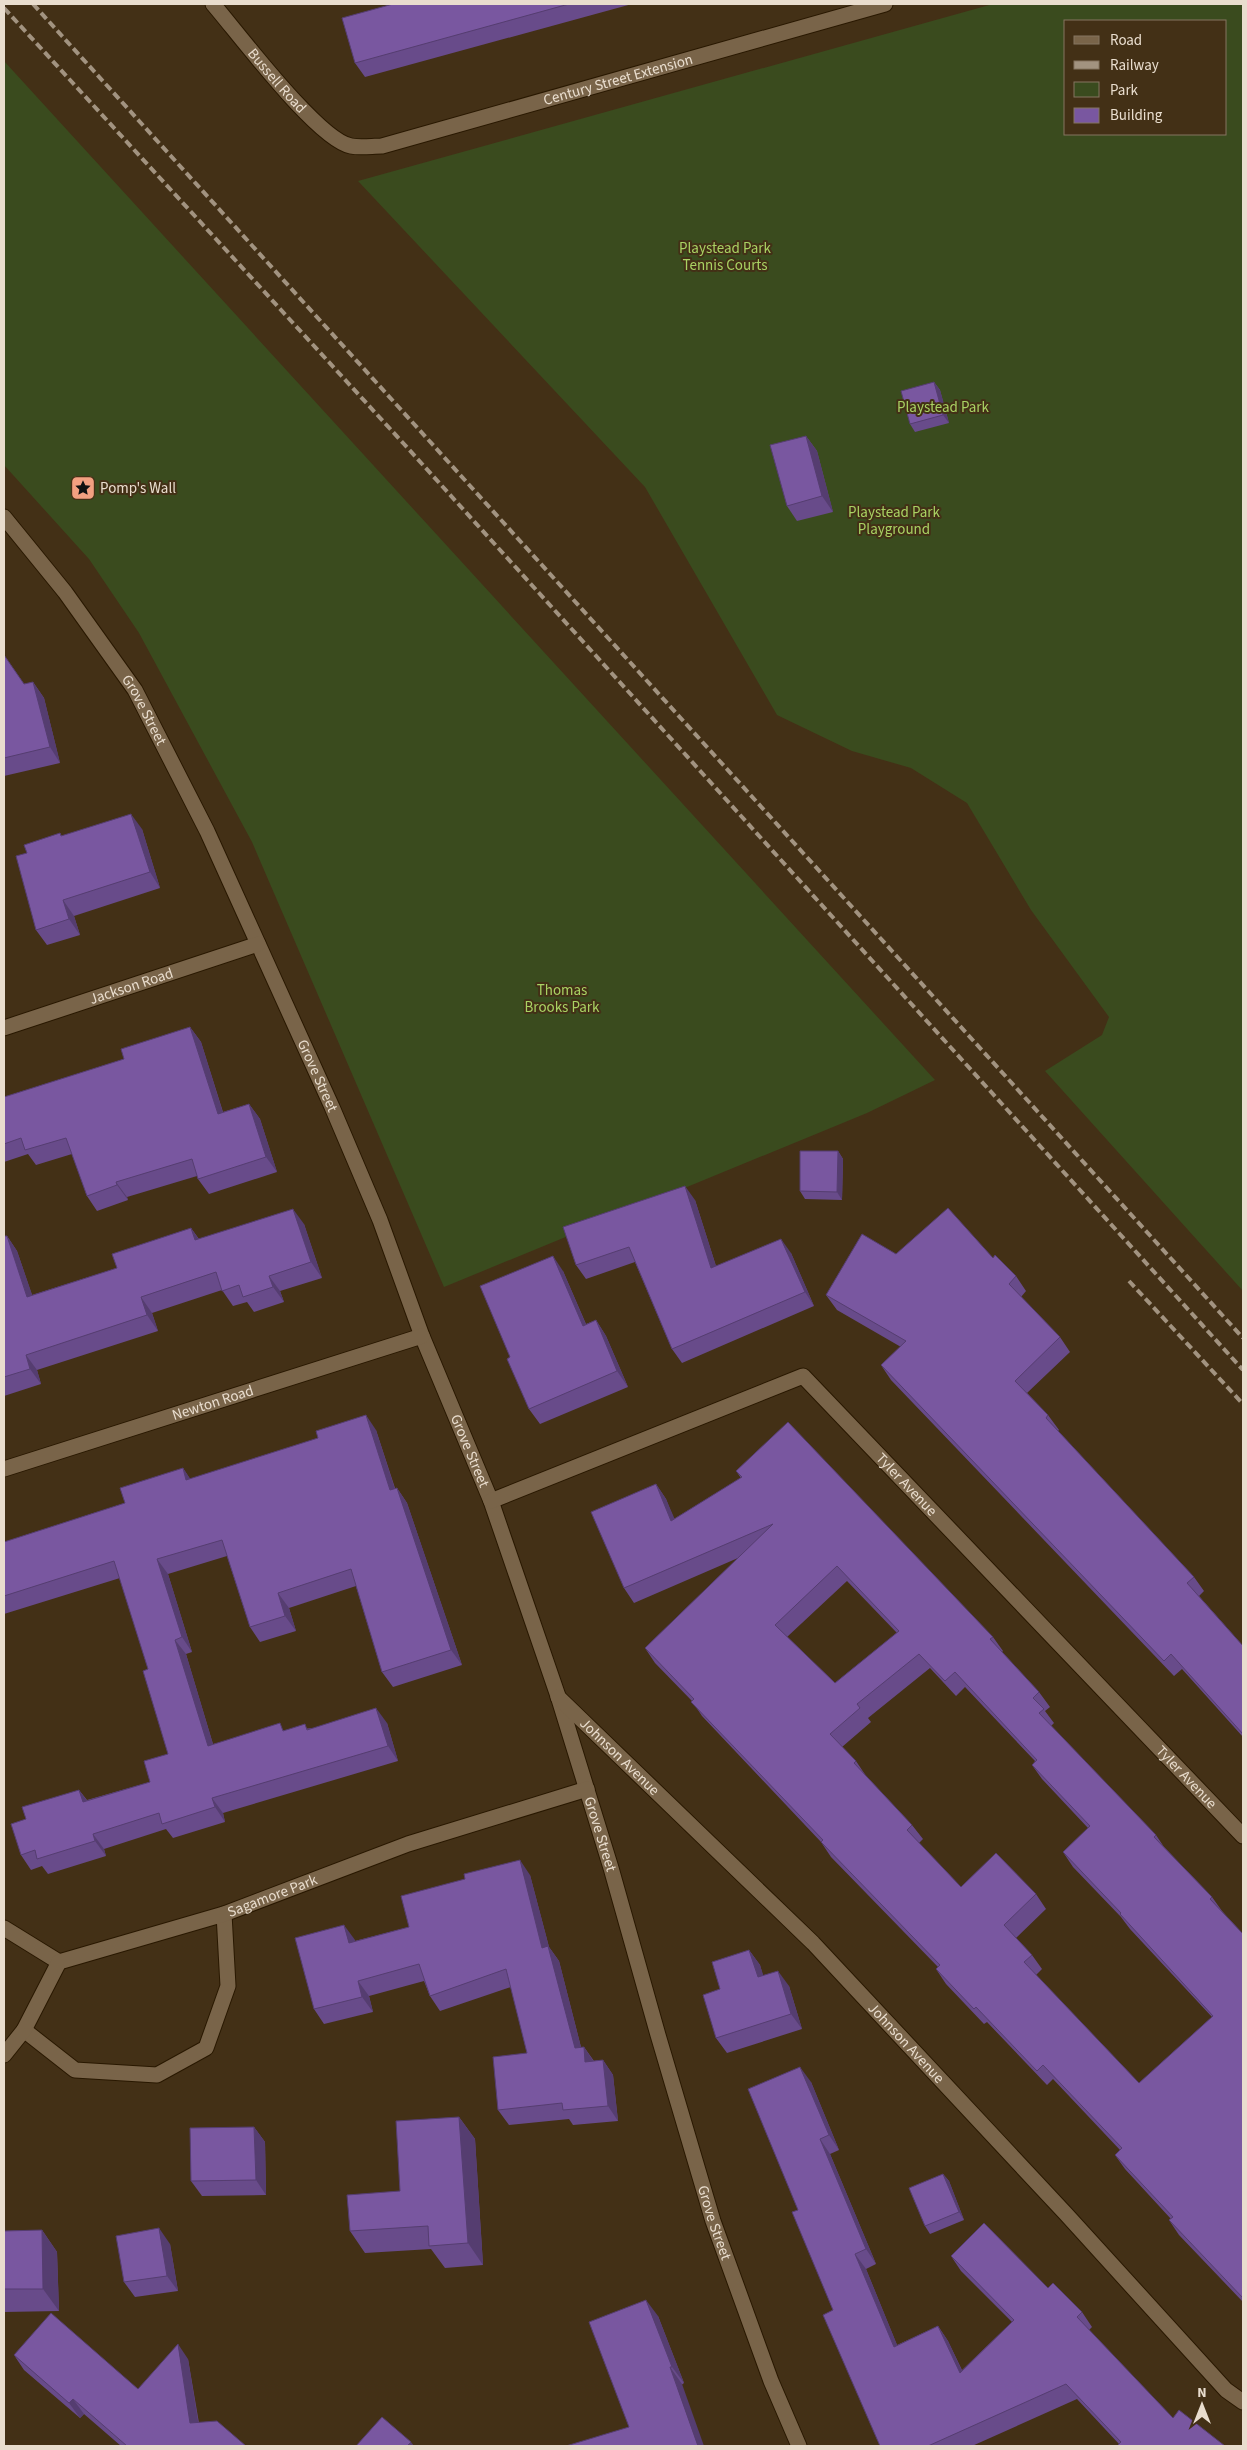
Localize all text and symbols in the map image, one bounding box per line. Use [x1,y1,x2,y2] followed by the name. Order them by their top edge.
[1064,20,1227,135] legend
[1110,30,1142,51] text: Road
[242,44,311,118] street label: Bussell Road
[541,49,695,111] street label: Century Street Extension
[1110,55,1159,76] text: Railway
[1110,80,1139,101] text: Park
[1110,105,1163,126] text: Building
[679,238,772,276] park label: Playstead Park Tennis Courts
[897,397,990,418] park label: Playstead Park
[70,475,96,501] place icon: Pomp's Wall
[100,478,176,499] place label: Pomp's Wall
[848,502,941,540] park label: Playstead Park Playground
[116,670,171,749] street label: Grove Street
[87,963,176,1010] street label: Jackson Road
[525,980,600,1018] park label: Thomas Brooks Park
[292,1036,343,1115] street label: Grove Street
[169,1380,256,1426] street label: Newton Road
[445,1411,494,1491] street label: Grove Street
[871,1448,942,1521] street label: Tyler Avenue
[575,1714,664,1801] street label: Johnson Avenue
[1151,1741,1222,1814] street label: Tyler Avenue
[579,1794,621,1874] street label: Grove Street
[224,1869,321,1923] street label: Sagamore Park
[863,1998,949,2088] street label: Johnson Avenue
[692,2183,736,2263] street label: Grove Street
[1177,2380,1227,2430] north arrow
[1197,2383,1207,2403] text: N

